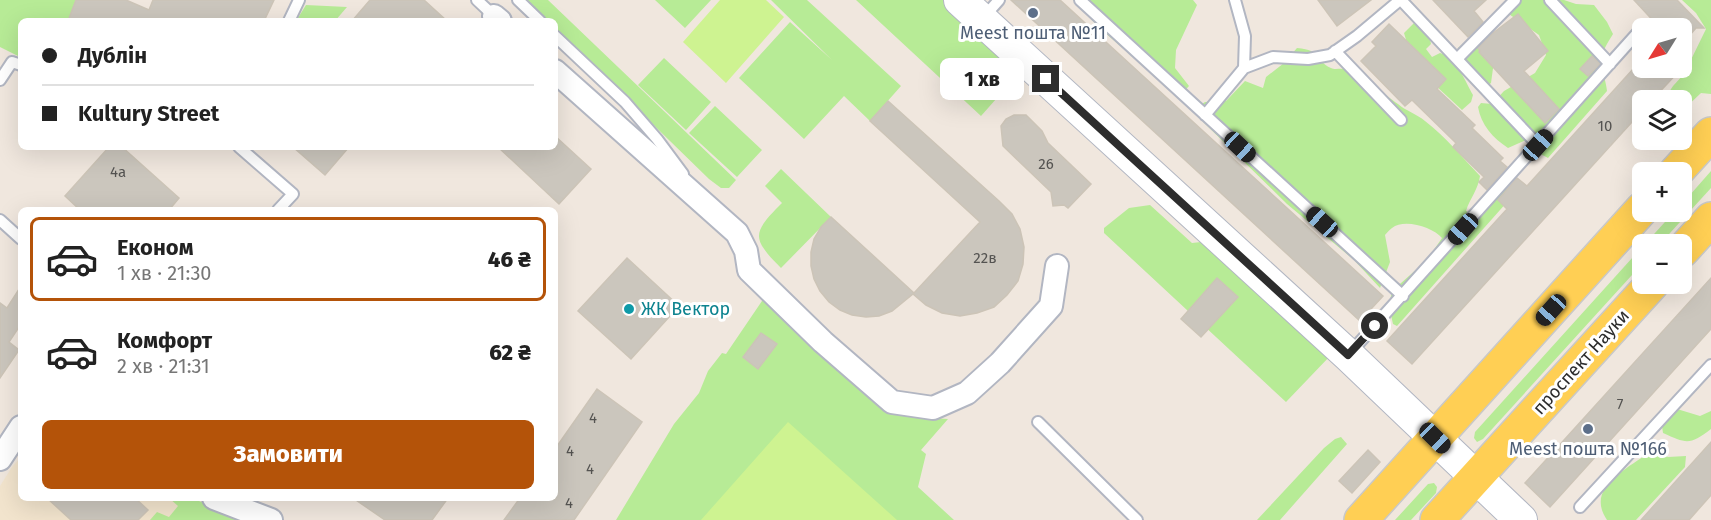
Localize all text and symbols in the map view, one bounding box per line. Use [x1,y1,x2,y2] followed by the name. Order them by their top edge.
[1026,6,1040,20] marker: Meest пошта №11
[1632,18,1692,78] north arrow
[1632,18,1692,294] map controls
[960,22,1106,44] place label: Meest пошта №11
[78,42,147,69] text: Дублін
[941,58,1025,100] callout: 1 хв
[1032,65,1059,92] route end
[964,67,1000,91] text: 1 хв
[1632,90,1692,150] button: layers
[78,100,219,127] text: Kultury Street
[1598,117,1612,135] house number: 10
[1519,126,1557,164] car
[1221,128,1259,166] car
[1038,155,1054,173] house number: 26
[1632,162,1692,222] button: +
[110,163,126,181] house number: 4а
[1303,203,1341,241] car
[1444,210,1482,248] car
[45,232,99,286] icon: car
[117,234,194,261] text: Економ
[1632,234,1692,294] button: −
[488,246,531,273] text: 46 ₴
[973,249,997,267] house number: 22в
[117,261,212,285] text: 1 хв · 21:30
[1532,291,1570,329] car
[641,298,730,320] place label: ЖК Вектор
[622,302,636,316] marker: ЖК Вектор
[1528,305,1634,419] street label: проспект Науки
[1361,312,1388,339] route start
[45,325,99,379] icon: car
[117,327,212,354] text: Комфорт
[489,339,531,366] text: 62 ₴
[117,354,210,378] text: 2 хв · 21:31
[1617,395,1624,413] house number: 7
[589,409,597,427] house number: 4
[1416,419,1454,457] car
[42,420,534,489] button: Замовити
[1581,422,1595,436] marker: Meest пошта №166
[1509,438,1667,460] place label: Meest пошта №166
[566,442,574,460] house number: 4
[586,460,594,478] house number: 4
[565,494,573,512] house number: 4

